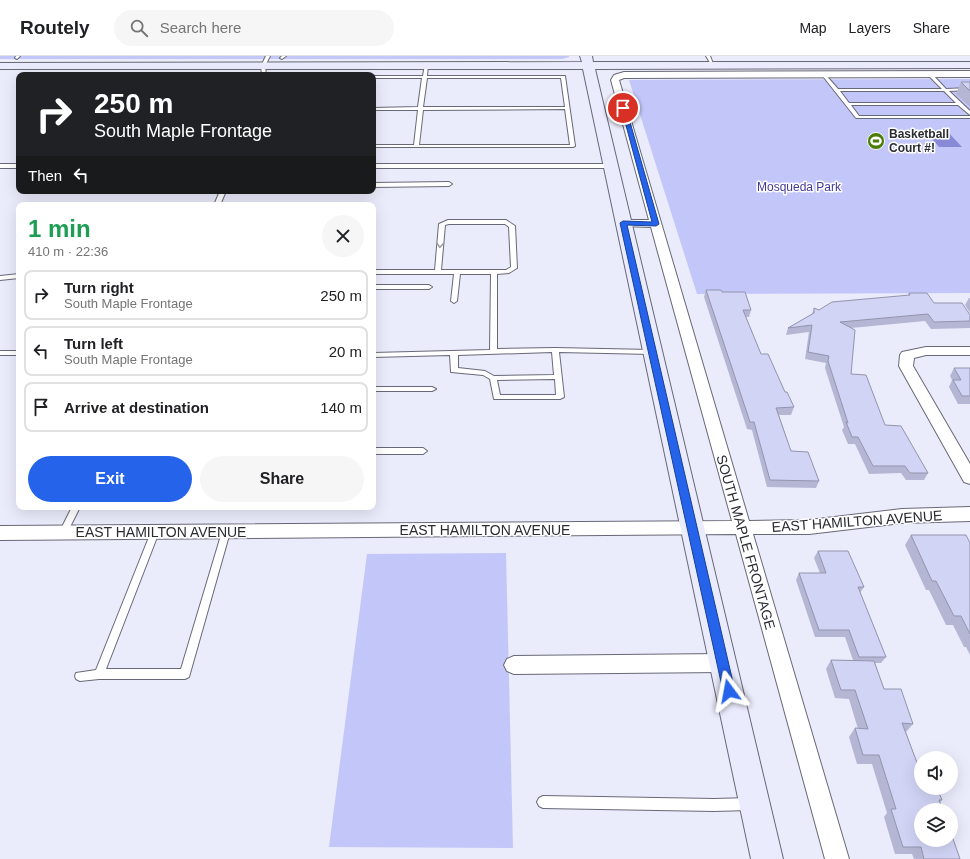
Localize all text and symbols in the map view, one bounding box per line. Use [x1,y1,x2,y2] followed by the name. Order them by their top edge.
[114,10,394,46] search box
[20,17,90,38] text: Routely
[128,17,150,39] icon: search
[160,19,241,36] text: Search here
[799,20,827,36] text: Map
[849,20,891,36] text: Layers
[913,20,950,36] text: Share
[28,88,80,140] icon: right
[94,88,173,119] text: 250 m
[606,91,640,125] pin
[612,97,634,119] icon: arrive
[94,121,272,141] text: South Maple Frontage
[889,127,949,155] place label: Basketball Court #!
[866,131,886,151] sports icon: Basketball Court #!
[70,164,92,186] icon: left
[28,167,62,184] text: Then
[757,180,842,194] park label: Mosqueda Park
[28,215,91,242] text: 1 min
[322,215,364,257] button: close
[436,242,445,248] one-way arrow
[28,244,108,259] text: 410 m · 22:36
[64,279,134,296] text: Turn right
[30,284,52,306] icon: right
[320,287,362,304] text: 250 m
[64,296,193,311] text: South Maple Frontage
[64,335,123,352] text: Turn left
[30,340,52,362] icon: left
[329,343,362,360] text: 20 m
[64,352,193,367] text: South Maple Frontage
[30,396,52,418] icon: arrive
[64,399,209,416] text: Arrive at destination
[320,399,362,416] text: 140 m
[713,453,779,631] street label: SOUTH MAPLE FRONTAGE
[28,456,192,502] button: Exit
[200,456,364,502] button: Share
[771,507,943,535] street label: EAST HAMILTON AVENUE
[400,522,570,538] street label: EAST HAMILTON AVENUE
[76,524,246,540] street label: EAST HAMILTON AVENUE
[708,670,750,712] position arrow
[914,751,958,847] map controls
[914,751,958,795] button: sound
[914,803,958,847] button: layers

